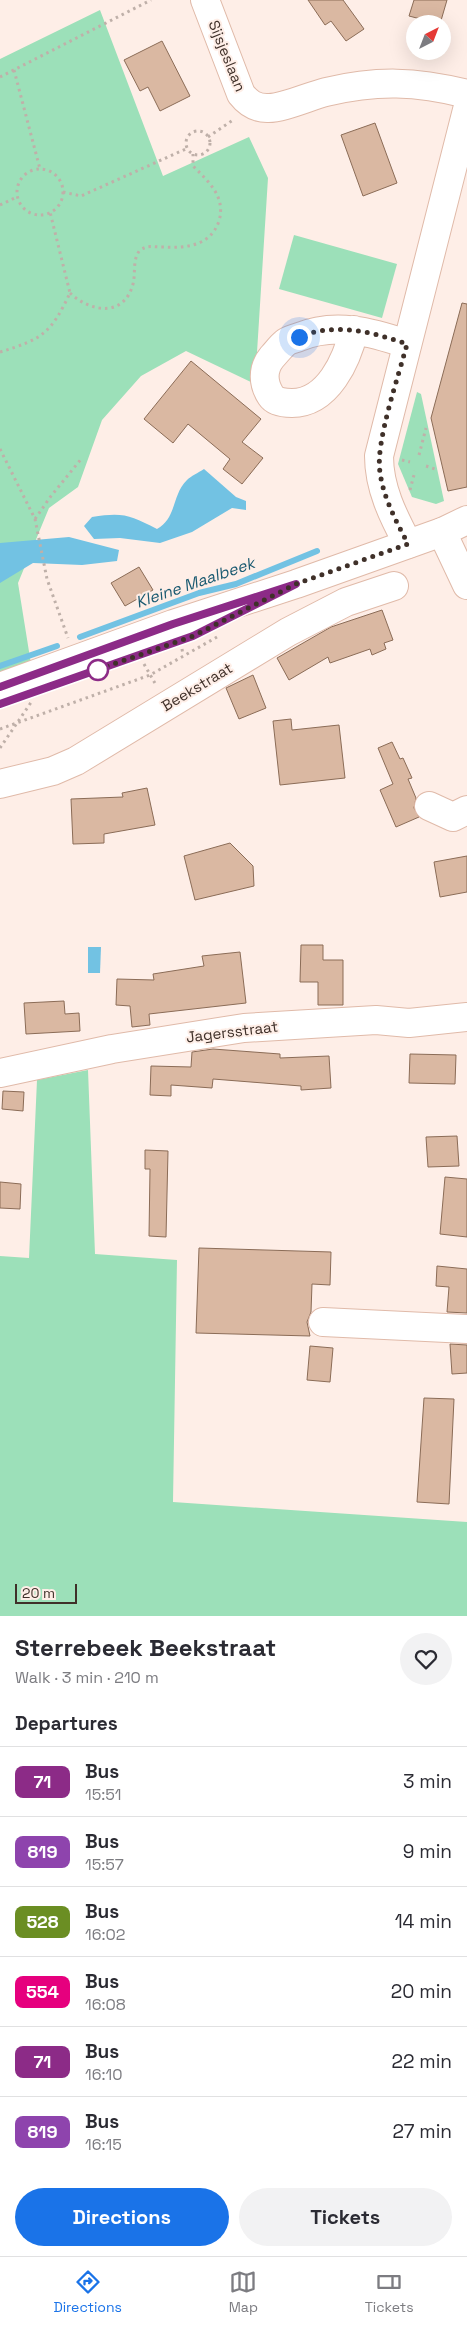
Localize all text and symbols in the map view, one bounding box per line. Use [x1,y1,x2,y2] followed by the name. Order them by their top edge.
[406,15,451,60] north arrow
[406,15,451,60] map controls
[205,17,250,94] street label: Sijsjeslaan
[287,325,312,350] your location
[133,552,260,613] water label: Kleine Maalbeek
[158,658,236,715] street label: Beekstraat
[87,659,109,681] unlabelled marker
[185,1016,279,1047] street label: Jagersstraat
[15,1581,78,1604] scale bar
[22,1584,55,1602] text: 20 m
[15,1632,276,1663] text: Sterrebeek Beekstraat
[400,1633,452,1685] button: heart
[15,1667,159,1688] text: Walk · 3 min · 210 m
[15,1711,118,1736] text: Departures
[85,1759,119,1784] text: Bus
[403,1769,452,1794] text: 3 min
[34,1770,51,1793] text: 71
[85,1784,121,1805] text: 15:51
[85,1829,119,1854] text: Bus
[403,1839,452,1864] text: 9 min
[27,1840,58,1863] text: 819
[85,1854,124,1875] text: 15:57
[85,1899,119,1924] text: Bus
[395,1909,452,1934] text: 14 min
[26,1910,59,1933] text: 528
[85,1924,125,1945] text: 16:02
[85,1969,119,1994] text: Bus
[391,1979,452,2004] text: 20 min
[26,1980,59,2003] text: 554
[85,1994,126,2015] text: 16:08
[85,2039,119,2064] text: Bus
[392,2049,452,2074] text: 22 min
[34,2050,51,2073] text: 71
[85,2064,122,2085] text: 16:10
[85,2109,119,2134] text: Bus
[392,2119,452,2144] text: 27 min
[27,2120,58,2143] text: 819
[85,2134,122,2155] text: 16:15
[15,2188,229,2246] button: Directions
[239,2188,452,2246] button: Tickets
[53,2268,122,2316] tab: Directions
[229,2268,258,2316] tab: Map
[365,2268,414,2316] tab: Tickets

